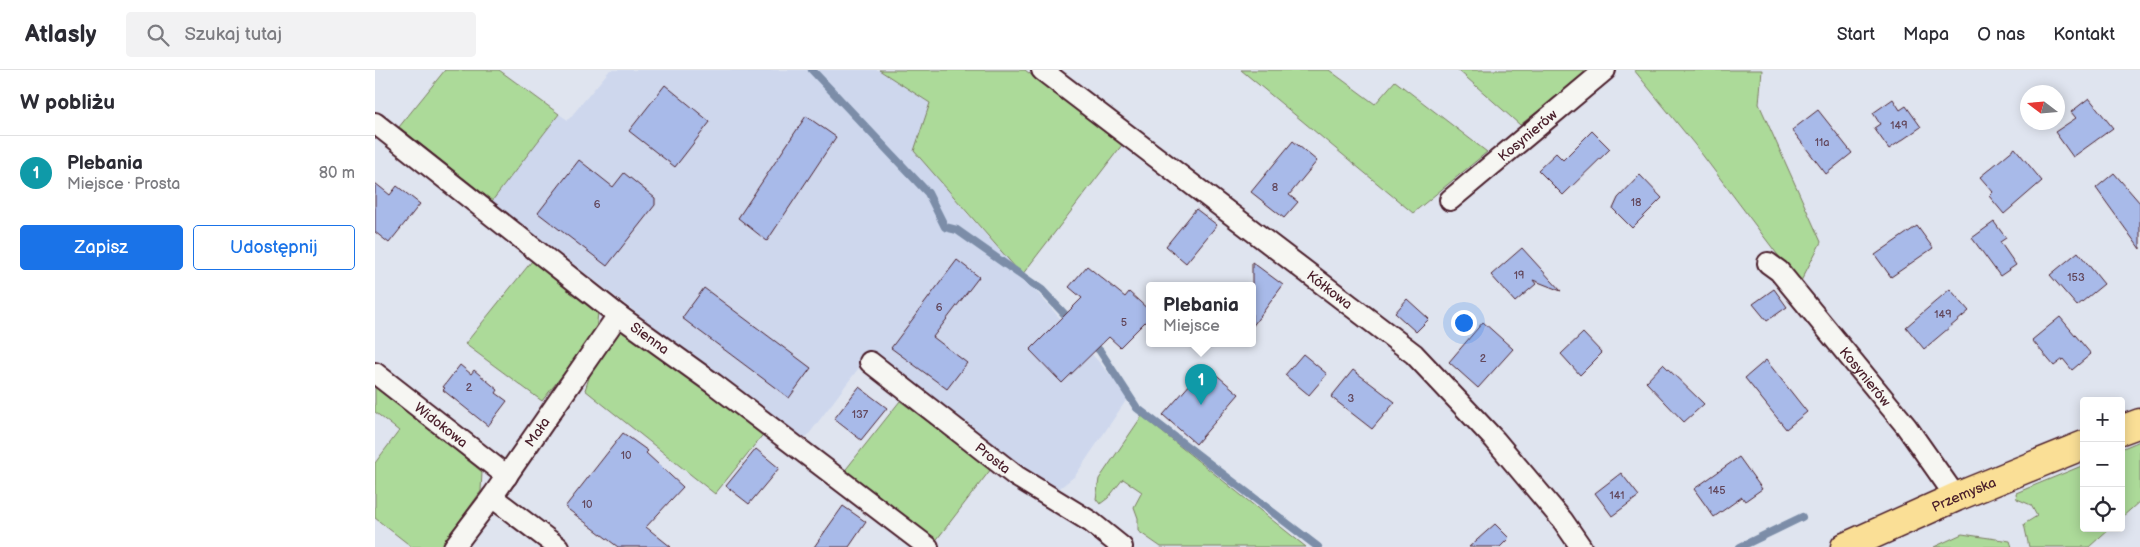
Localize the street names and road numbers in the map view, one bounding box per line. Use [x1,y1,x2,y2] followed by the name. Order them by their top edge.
[1494,105,1561,165] street label: Kosynierów
[1304,267,1356,313] street label: Kółkowa
[627,318,673,358] street label: Sienna
[1836,343,1895,410] street label: Kosynierów
[411,399,471,451] street label: Widokowa
[521,414,553,450] street label: Mała
[972,439,1014,477] street label: Prosta
[1929,473,1998,515] street label: Przemyska

